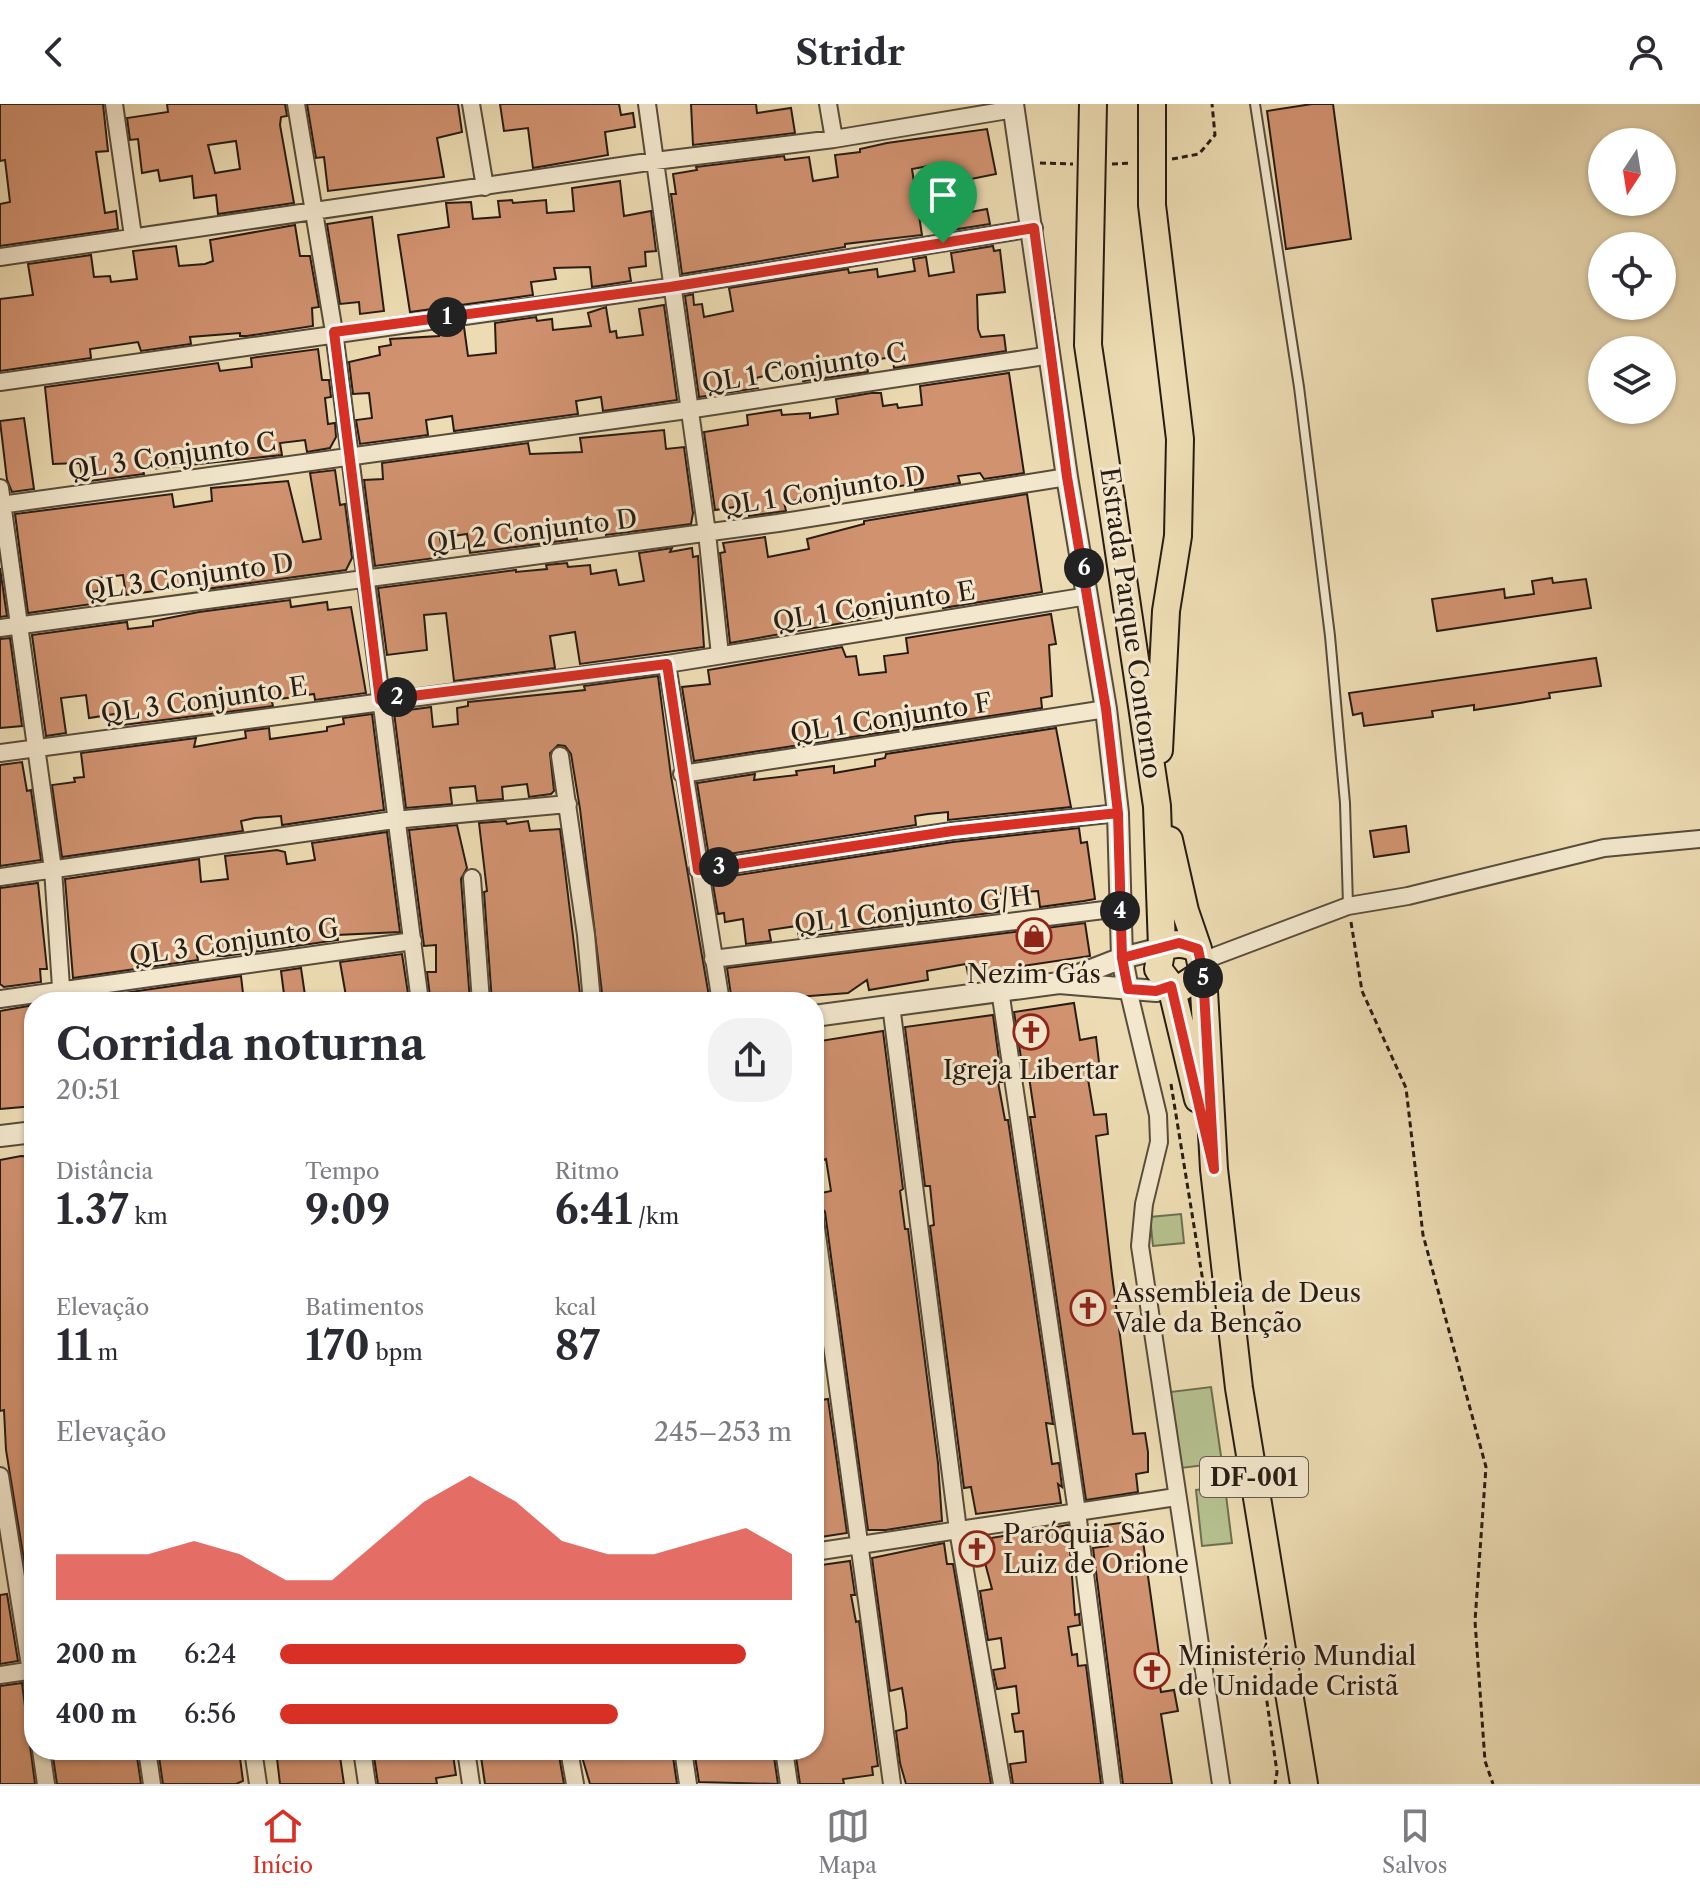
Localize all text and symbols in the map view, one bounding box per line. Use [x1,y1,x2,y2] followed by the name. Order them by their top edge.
[32,30,76,74] icon: back
[795,30,905,74] text: Stridr
[1624,30,1668,74] icon: person
[1588,128,1676,216] north arrow
[1588,128,1676,424] map controls
[909,161,977,243] pin
[921,173,965,217] icon: arrive
[1588,232,1676,320] button: locate
[427,297,467,337] pin: 1
[442,303,452,330] text: 1
[700,336,908,400] street label: QL 1 Conjunto C
[1588,336,1676,424] button: layers
[66,426,278,486] street label: QL 3 Conjunto C
[718,459,928,523] street label: QL 1 Conjunto D
[1093,465,1169,781] street label: Estrada Parque Contorno
[425,502,639,560] street label: QL 2 Conjunto D
[82,546,296,608] street label: QL 3 Conjunto D
[1064,548,1104,588] pin: 6
[1077,554,1091,581] text: 6
[771,574,977,638] street label: QL 1 Conjunto E
[99,670,309,730] street label: QL 3 Conjunto E
[377,677,417,717] pin: 2
[391,683,404,710] text: 2
[788,686,994,750] street label: QL 1 Conjunto F
[699,847,739,887] pin: 3
[713,853,725,880] text: 3
[793,880,1033,940] street label: QL 1 Conjunto G/H
[1100,891,1140,931] pin: 4
[1113,897,1127,924] text: 4
[127,911,341,973] street label: QL 3 Conjunto G
[1015,917,1053,955] shop icon: Nezim Gás
[967,958,1101,990] place label: Nezim Gás
[1183,958,1223,998] pin: 5
[1197,964,1209,991] text: 5
[1012,1013,1050,1051] church icon: Igreja Libertar
[56,1017,426,1071] text: Corrida noturna
[708,1018,792,1102] button: share
[943,1054,1119,1086] place label: Igreja Libertar
[56,1074,120,1106] text: 20:51
[56,1158,153,1185] text: Distância
[305,1158,380,1185] text: Tempo
[555,1158,619,1185] text: Ritmo
[56,1185,129,1234] text: 1.37
[305,1185,390,1234] text: 9:09
[555,1185,632,1234] text: 6:41
[129,1203,168,1230] text: km
[632,1203,679,1230] text: /km
[1113,1277,1361,1339] place label: Assembleia de Deus Vale da Benção
[1069,1289,1107,1327] church icon: Assembleia de Deus Vale da Benção
[56,1294,149,1321] text: Elevação
[305,1294,424,1321] text: Batimentos
[555,1294,596,1321] text: kcal
[56,1321,92,1370] text: 11
[305,1321,370,1370] text: 170
[555,1321,600,1370] text: 87
[92,1339,118,1366] text: m
[370,1339,423,1366] text: bpm
[56,1416,166,1448] text: Elevação
[654,1416,792,1448] text: 245–253 m
[1200,1457,1308,1497] road number: DF-001
[1003,1518,1189,1580] place label: Paróquia São Luiz de Orione
[958,1530,996,1568] church icon: Paróquia São Luiz de Orione
[56,1638,137,1670] text: 200 m
[184,1638,237,1670] text: 6:24
[1178,1640,1417,1702] place label: Ministério Mundial de Unidade Cristã
[1133,1652,1171,1690] church icon: Ministério Mundial de Unidade Cristã
[56,1698,137,1730] text: 400 m
[184,1698,236,1730] text: 6:56
[253,1804,313,1879] tab: Início
[818,1804,877,1879] tab: Mapa
[1382,1804,1447,1879] tab: Salvos

